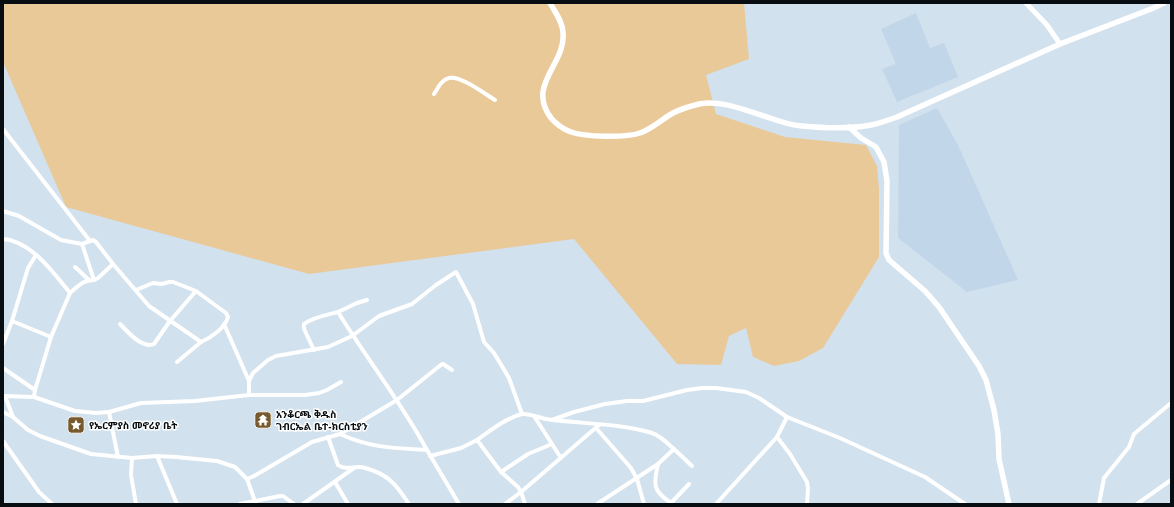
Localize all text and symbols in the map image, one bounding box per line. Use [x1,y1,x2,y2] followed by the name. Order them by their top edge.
[276,409,368,432] place label: አንቆርጫ ቅዱስ ገብርኤል ቤተ-ክርስቲያን
[253,410,273,430] temple icon: አንቆርጫ ቅዱስ ገብርኤል ቤተ-ክርስቲያን
[66,415,86,435] place icon: የኤርምያስ መኖሪያ ቤት
[89,420,178,431] place label: የኤርምያስ መኖሪያ ቤት

